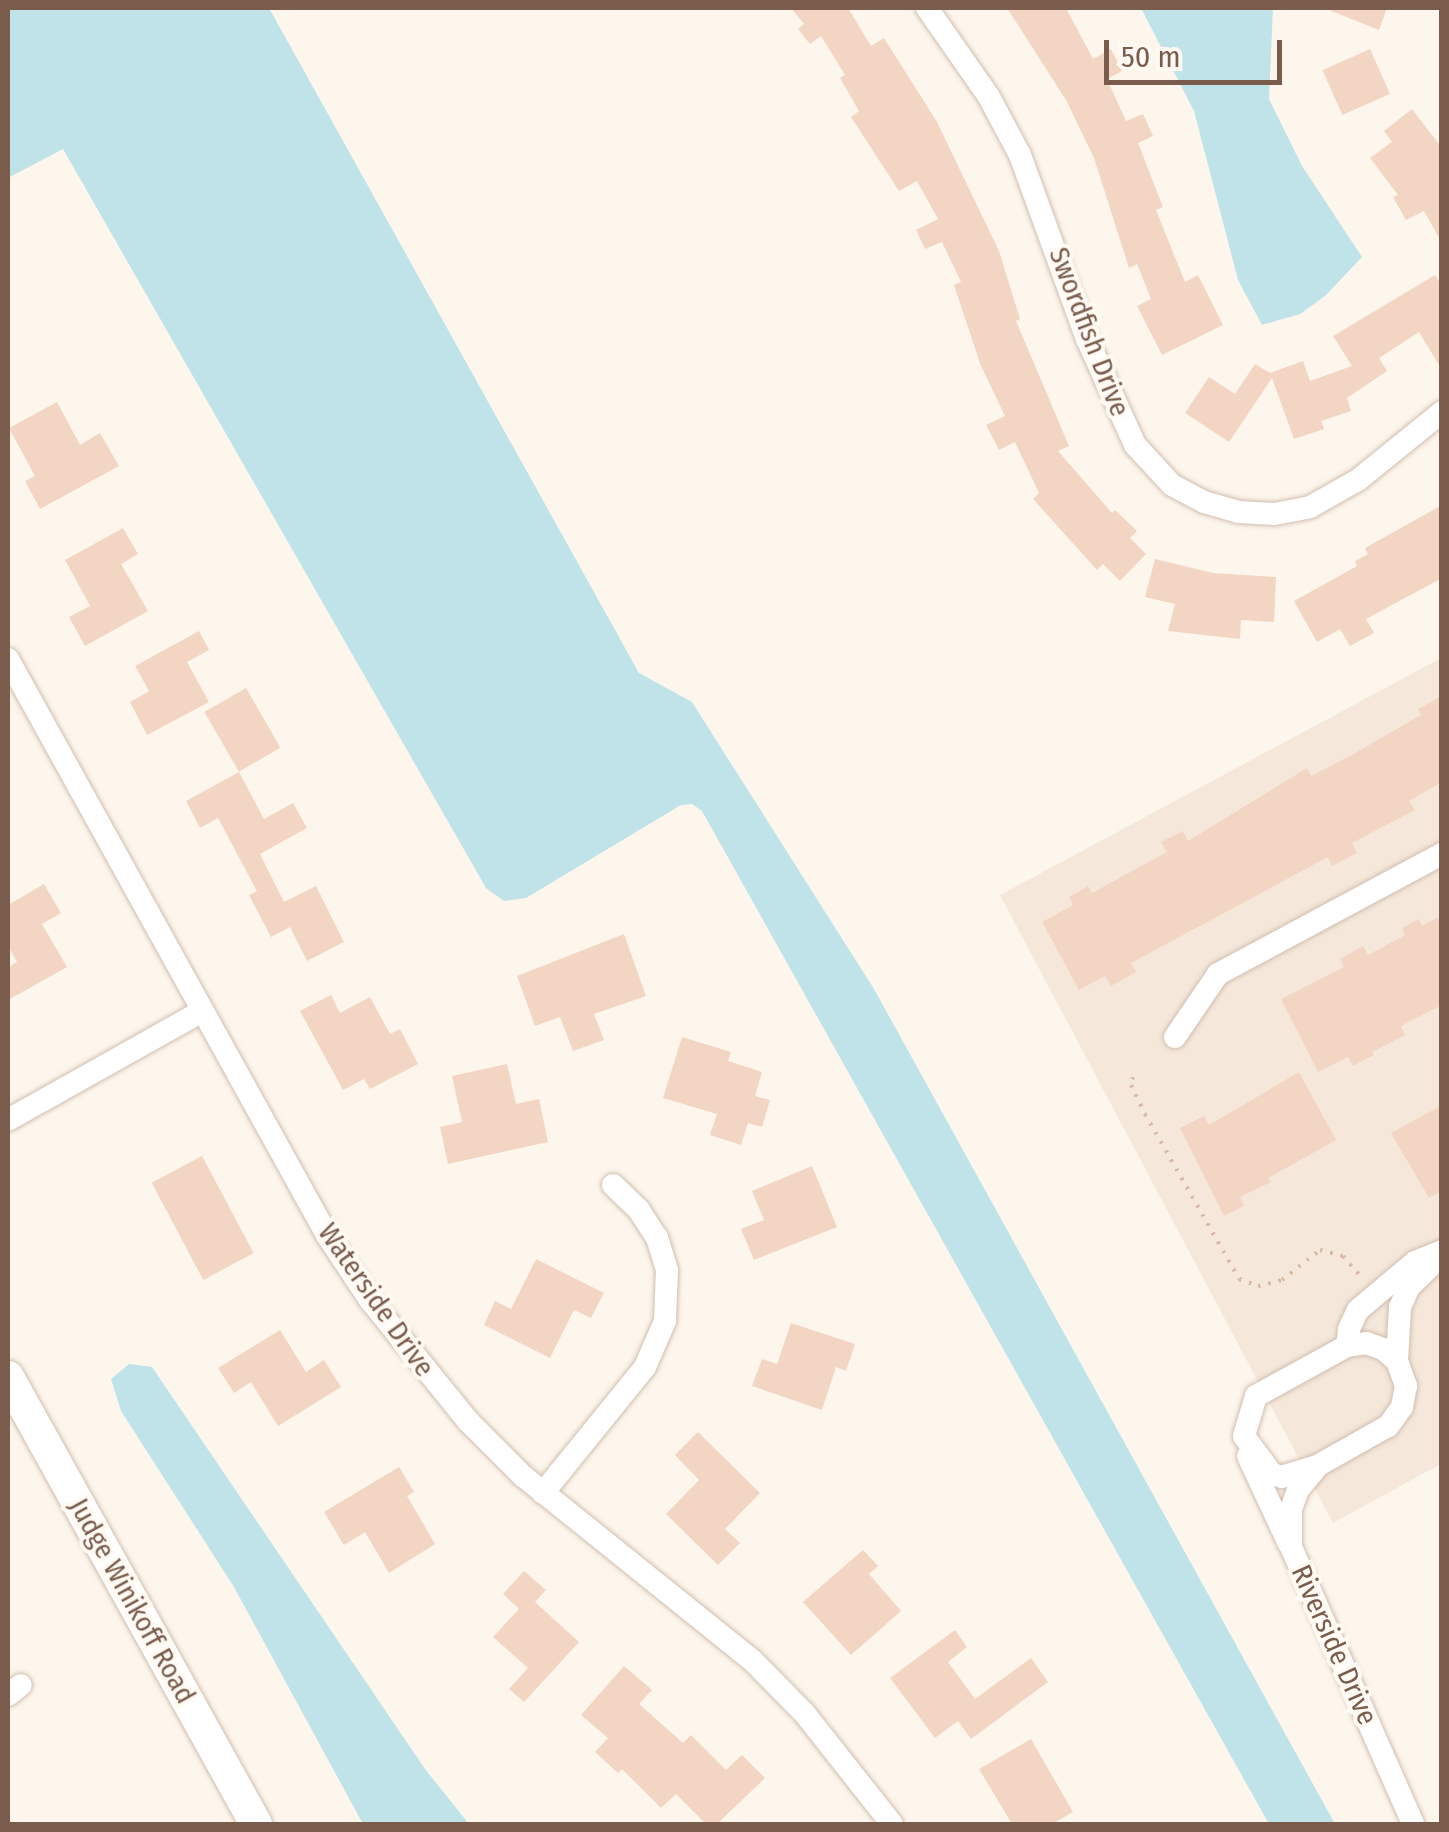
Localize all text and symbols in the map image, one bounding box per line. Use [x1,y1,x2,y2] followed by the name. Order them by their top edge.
[1109,20,1286,82] scale bar
[1121,39,1181,75] text: 50 m
[1041,243,1137,421] street label: Swordfish Drive
[311,1217,441,1383] street label: Waterside Drive
[62,1492,202,1710] street label: Judge Winikoff Road
[1284,1560,1384,1730] street label: Riverside Drive

